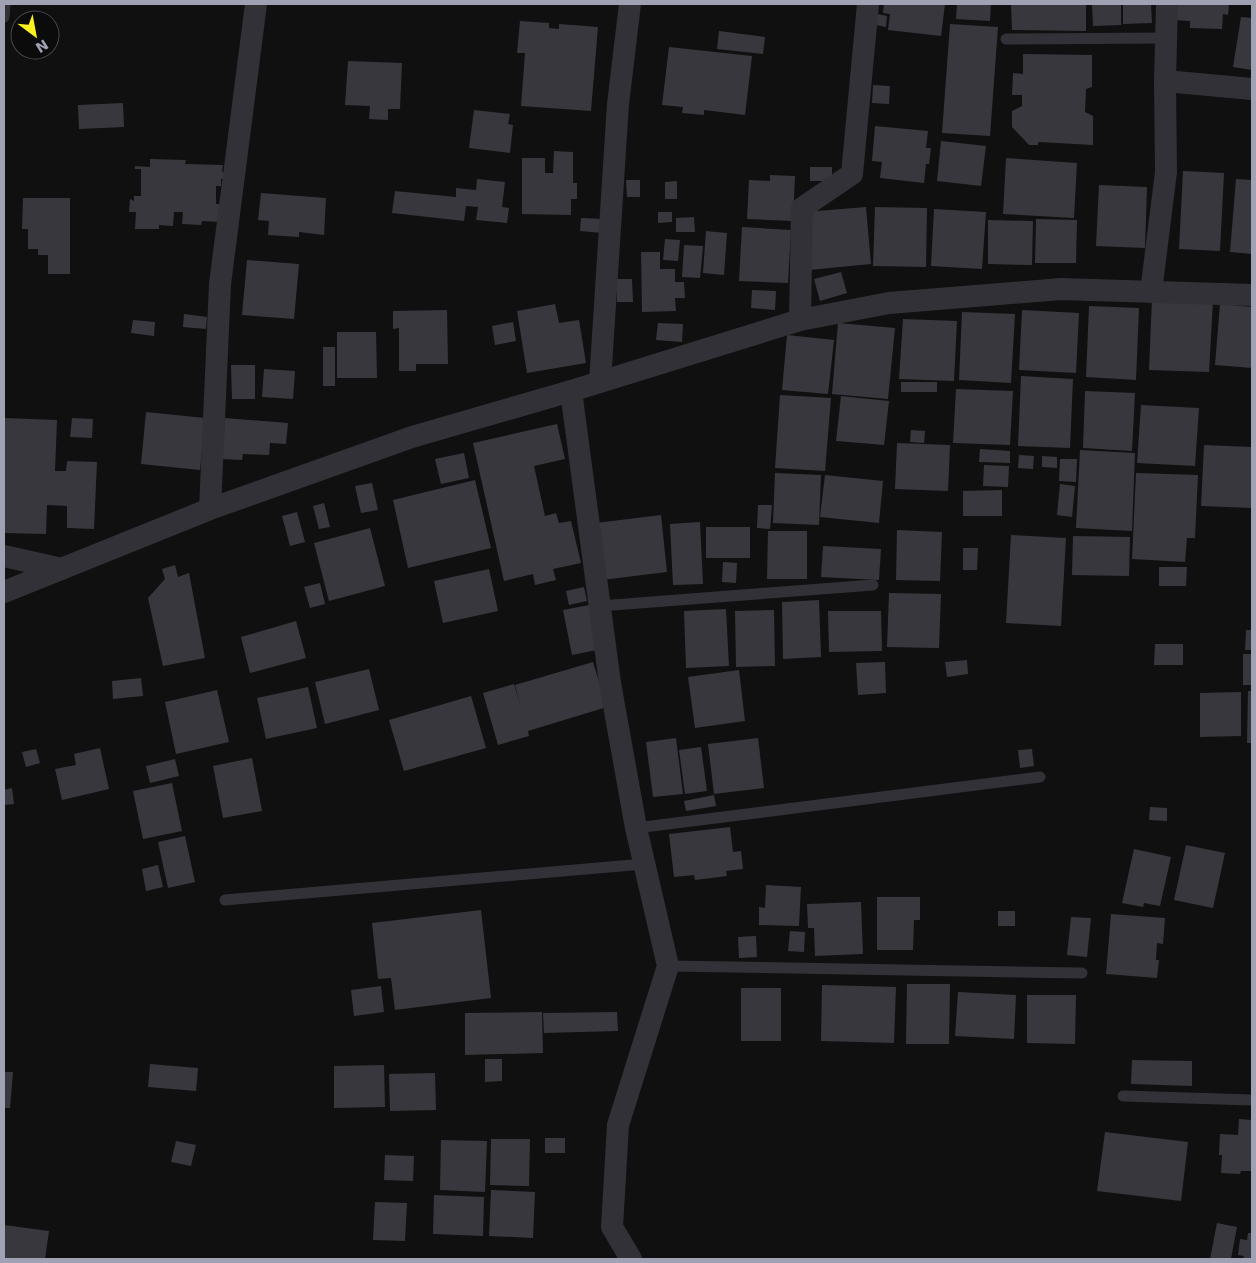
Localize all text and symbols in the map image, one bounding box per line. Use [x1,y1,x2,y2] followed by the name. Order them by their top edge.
[10,10,60,60] north arrow
[33,36,51,56] text: N

